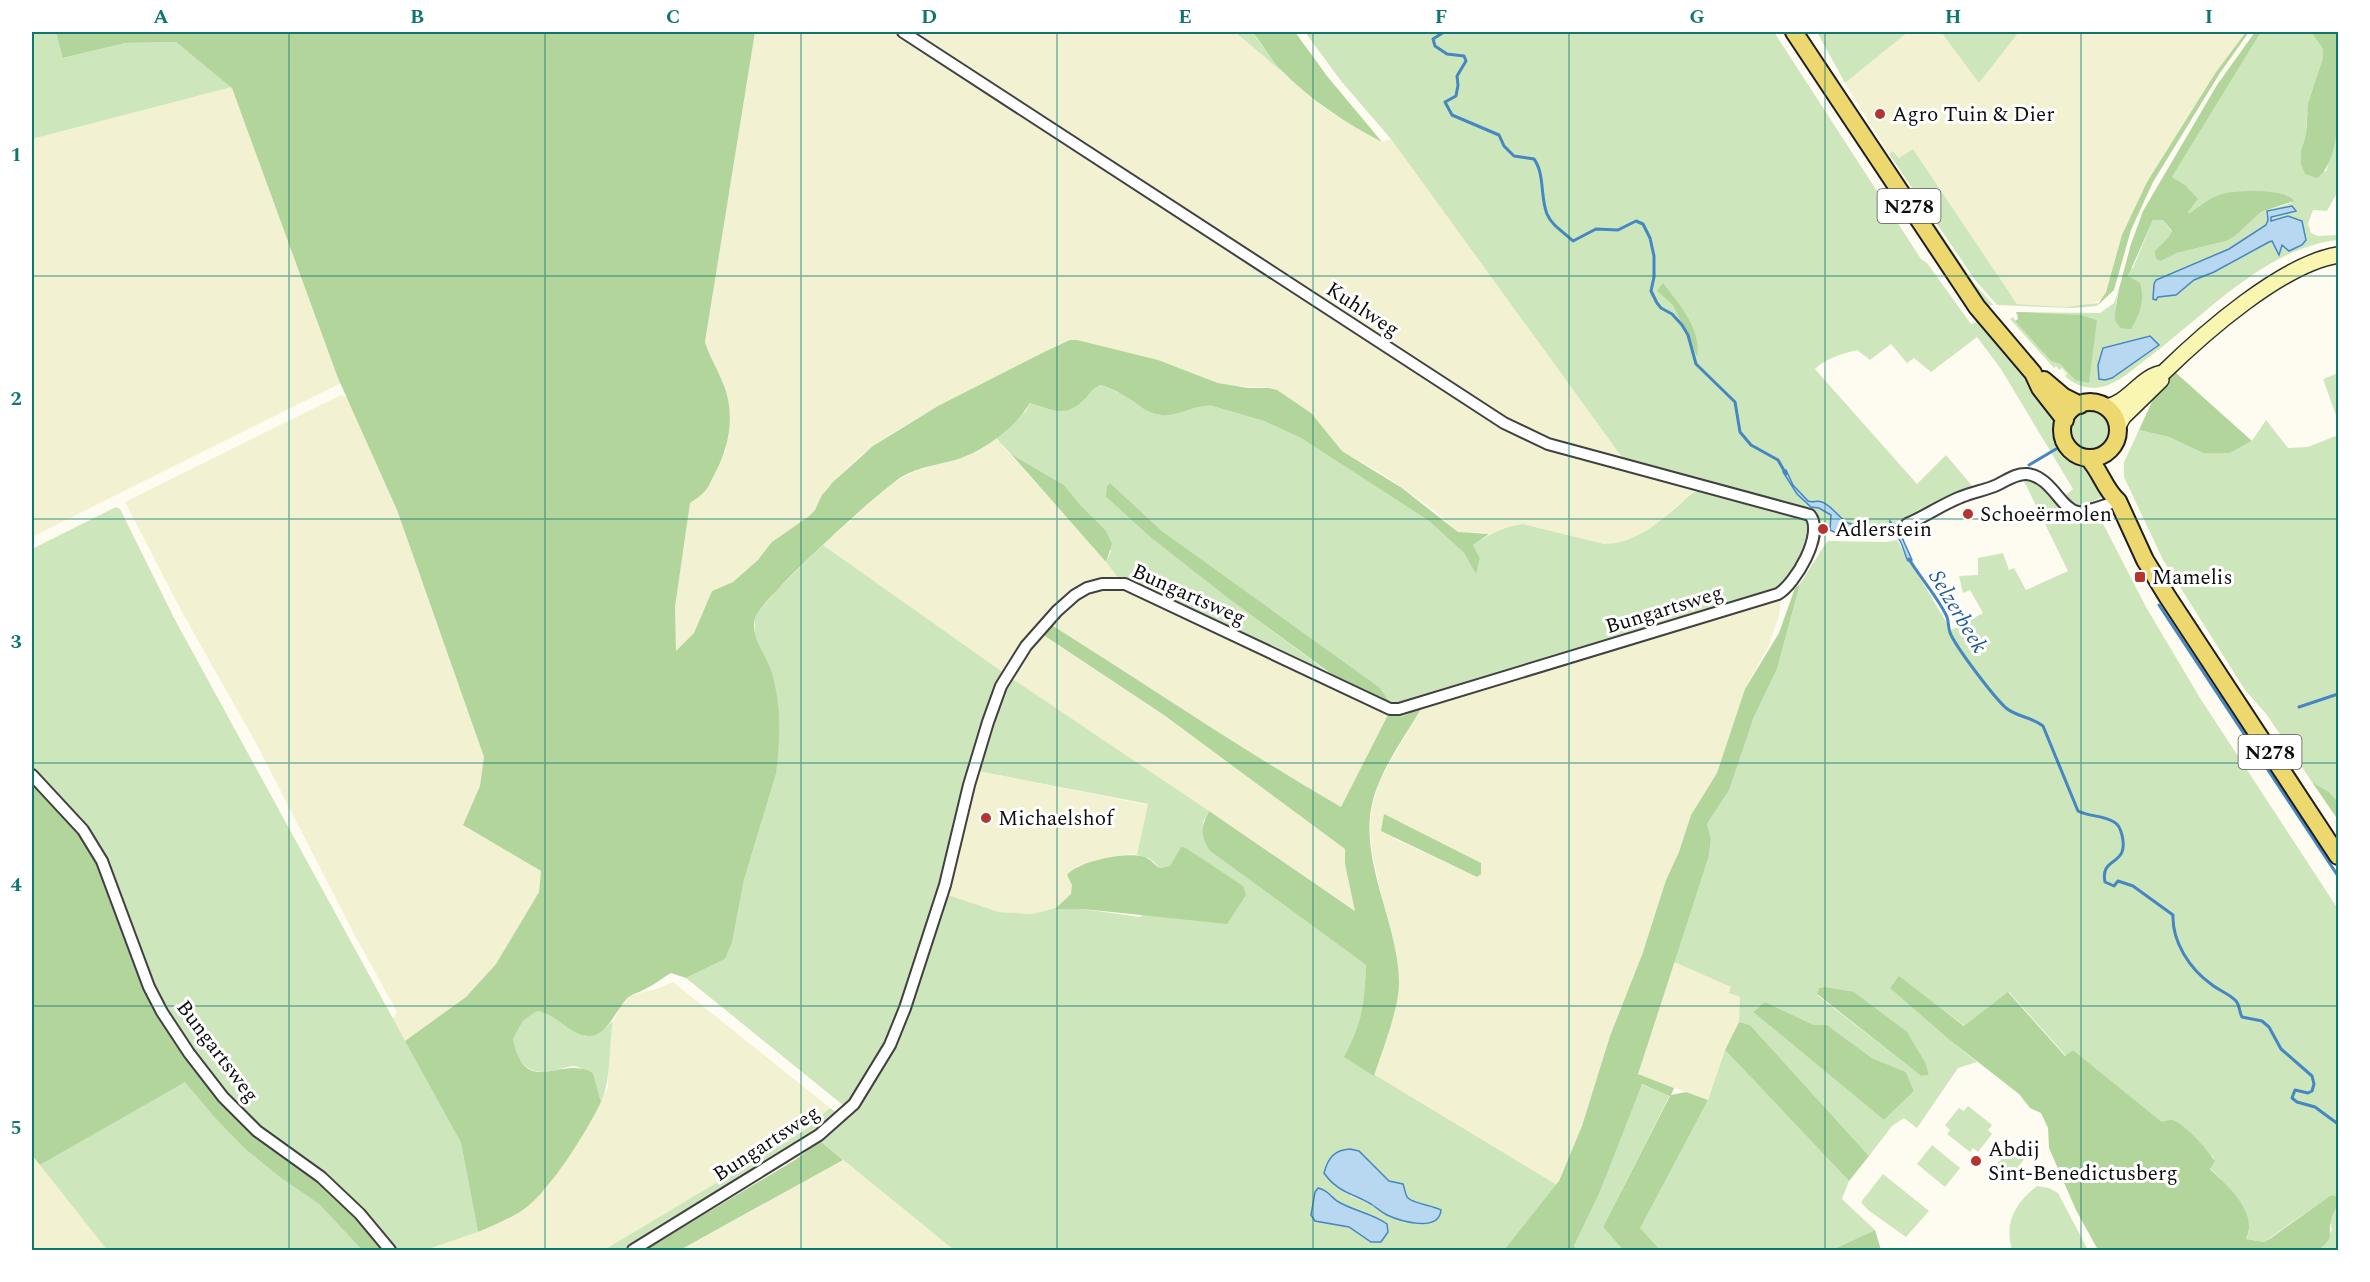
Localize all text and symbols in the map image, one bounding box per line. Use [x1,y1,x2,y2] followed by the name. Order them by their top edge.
[153,2,169,32] text: A
[410,2,424,32] text: B
[666,2,680,32] text: C
[921,2,937,32] text: D
[1178,2,1192,32] text: E
[1435,2,1447,32] text: F
[1689,2,1705,32] text: G
[1945,2,1961,32] text: H
[2205,2,2213,32] text: I
[1892,99,2054,131] place label: Agro Tuin & Dier
[1873,107,1887,121] marker: Agro Tuin & Dier
[10,140,22,170] text: 1
[1878,189,1940,223] road number: N278
[1319,274,1406,346] street label: Kuhlweg
[10,384,22,414] text: 2
[1980,499,2112,531] place label: Schoeërmolen
[1961,507,1975,521] marker: Schoeërmolen
[1835,514,1932,546] place label: Adlerstein
[1816,522,1830,536] marker: Adlerstein
[1127,556,1251,634] street label: Bungartsweg
[2152,562,2232,594] place label: Mamelis
[1920,564,1996,660] water label: Selzerbeek
[2133,570,2147,584] marker: Mamelis
[1602,577,1727,643] street label: Bungartsweg
[10,627,22,657] text: 3
[2238,735,2302,769] road number: N278
[998,803,1115,835] place label: Michaelshof
[979,811,993,825] marker: Michaelshof
[10,870,22,900] text: 4
[168,993,267,1110] street label: Bungartsweg
[707,1097,826,1190] street label: Bungartsweg
[10,1113,22,1143] text: 5
[1988,1134,2178,1190] place label: Abdij Sint-Benedictusberg
[1969,1154,1983,1168] marker: Abdij Sint-Benedictusberg

